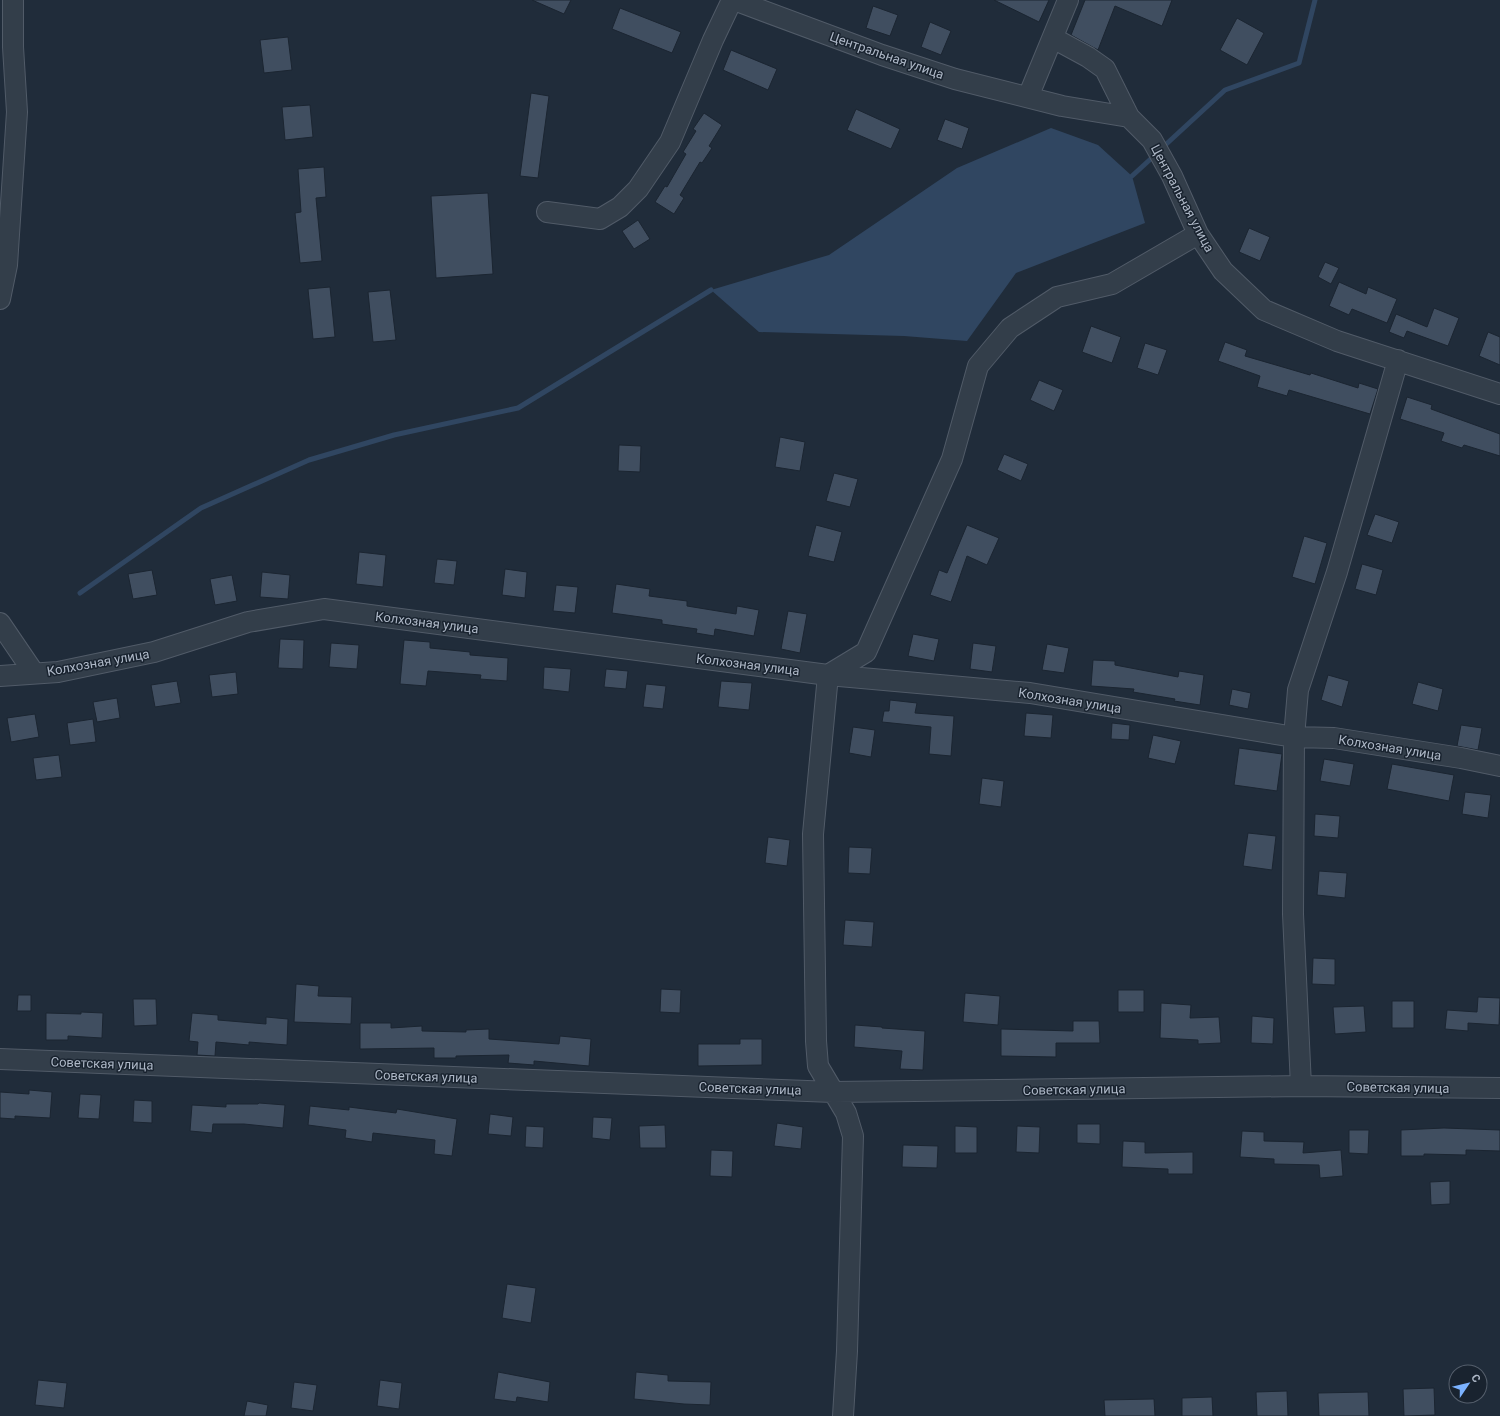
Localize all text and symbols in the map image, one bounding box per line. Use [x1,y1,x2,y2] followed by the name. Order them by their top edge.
[828,29,946,82] street label: Центральная улица
[1148,142,1217,255] street label: Центральная улица
[374,609,479,636] street label: Колхозная улица
[46,646,151,679] street label: Колхозная улица
[695,651,800,678] street label: Колхозная улица
[1017,685,1122,716] street label: Колхозная улица
[1337,732,1442,763] street label: Колхозная улица
[50,1054,154,1073] street label: Советская улица
[374,1067,478,1086] street label: Советская улица
[698,1079,802,1098] street label: Советская улица
[1346,1079,1450,1096] street label: Советская улица
[1022,1081,1126,1098] street label: Советская улица
[1448,1364,1488,1404] north arrow
[1468,1372,1483,1385] text: С

